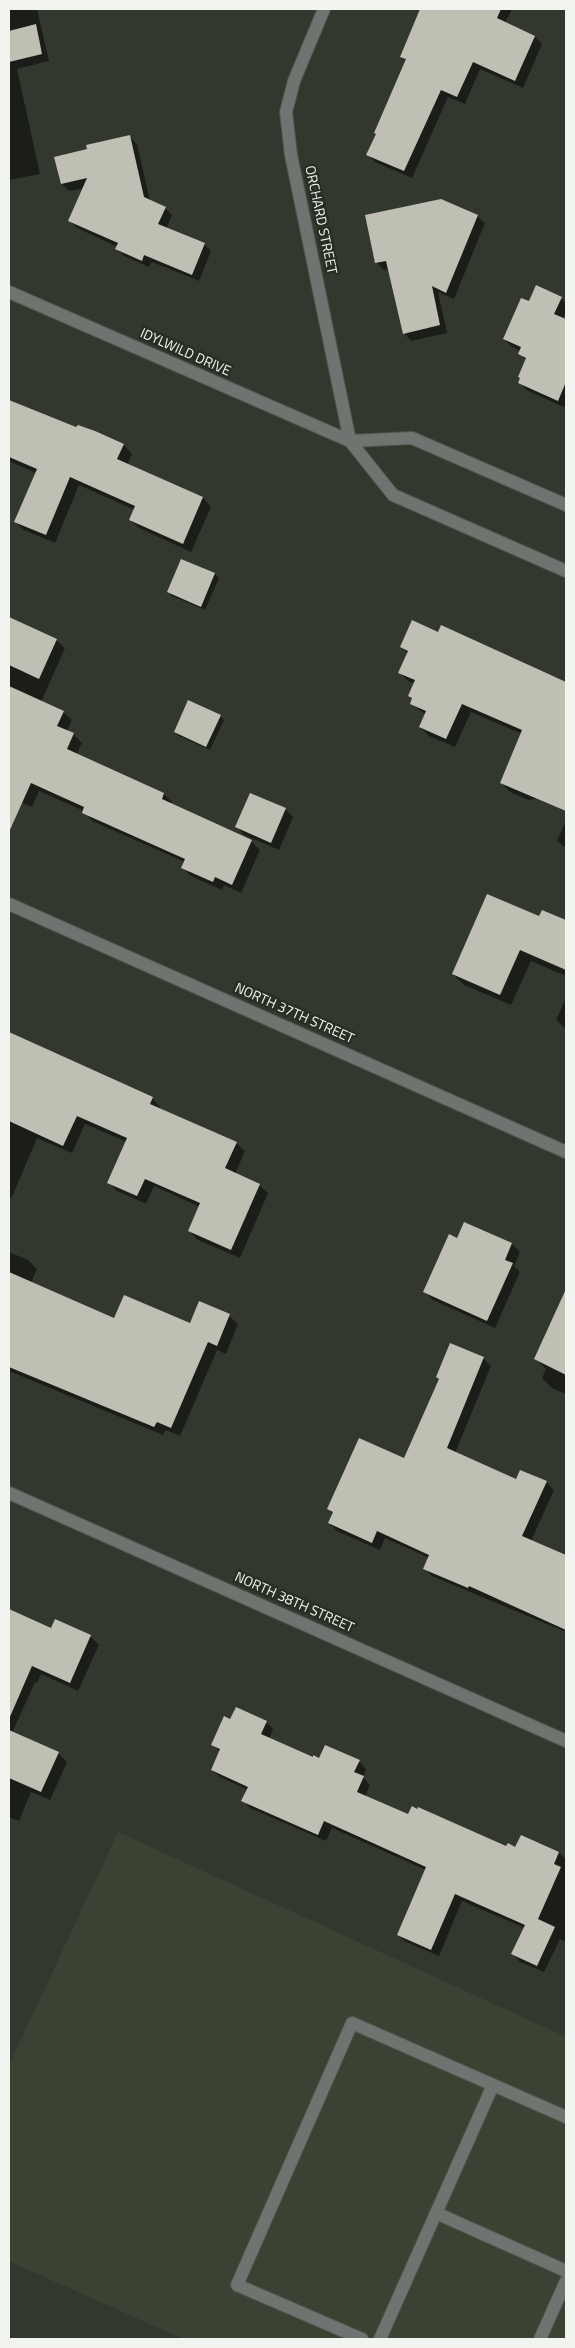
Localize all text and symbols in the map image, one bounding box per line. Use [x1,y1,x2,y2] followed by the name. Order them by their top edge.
[300,164,340,276] street label: ORCHARD STREET
[137,326,233,380] street label: IDYLWILD DRIVE
[232,980,356,1048] street label: NORTH 37TH STREET
[232,1569,356,1637] street label: NORTH 38TH STREET

